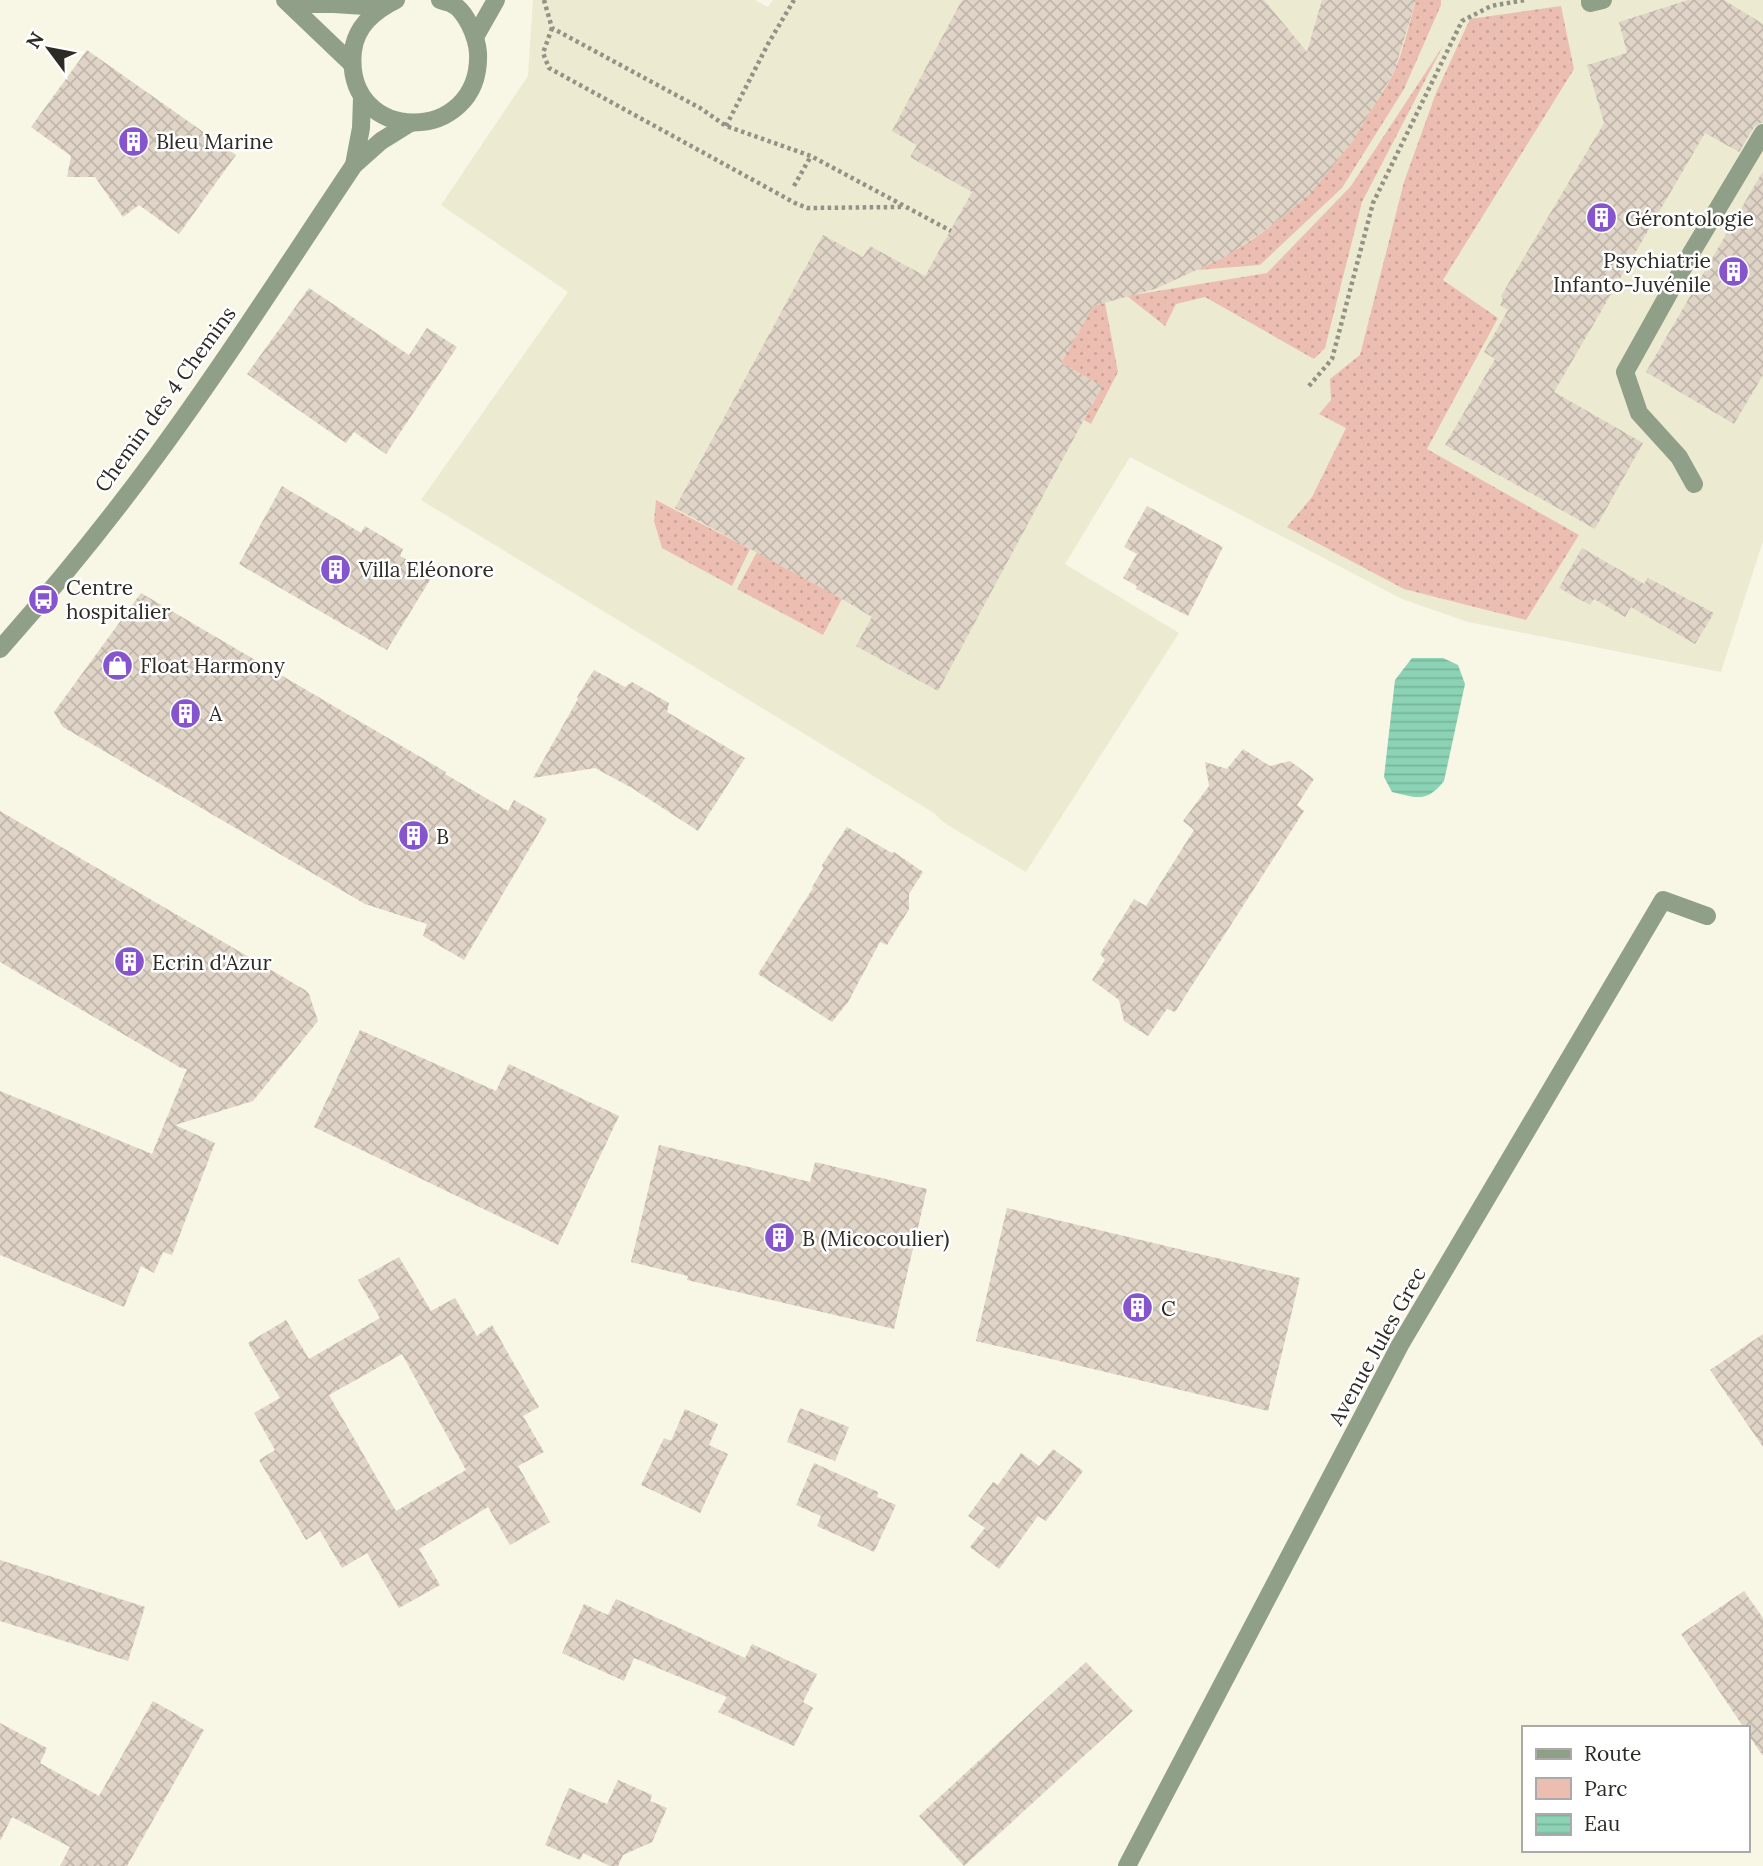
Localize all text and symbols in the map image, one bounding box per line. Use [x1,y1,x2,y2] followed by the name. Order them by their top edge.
[14,14,84,84] north arrow
[21,27,49,53] text: N
[116,124,150,158] building icon: Bleu Marine
[156,128,273,155] place label: Bleu Marine
[1585,201,1619,235] building icon: Gérontologie
[1625,205,1754,232] place label: Gérontologie
[1553,247,1711,298] place label: Psychiatrie Infanto-Juvénile
[1717,255,1751,289] building icon: Psychiatrie Infanto-Juvénile
[88,301,242,497] street label: Chemin des 4 Chemins
[319,552,353,586] building icon: Villa Eléonore
[358,556,494,583] place label: Villa Eléonore
[66,574,170,625] place label: Centre hospitalier
[26,582,60,616] bus stop icon: Centre hospitalier
[100,648,134,682] shop icon: Float Harmony
[140,652,285,679] place label: Float Harmony
[169,696,203,730] building icon: A
[208,700,223,727] place label: A
[396,819,430,853] building icon: B
[436,823,449,850] place label: B
[112,945,146,979] building icon: Ecrin d'Azur
[152,949,272,976] place label: Ecrin d'Azur
[762,1221,796,1255] building icon: B (Micocoulier)
[802,1225,949,1252] place label: B (Micocoulier)
[1322,1262,1432,1431] street label: Avenue Jules Grec
[1121,1291,1155,1325] building icon: C
[1161,1295,1176,1322] place label: C
[1522,1726,1749,1852] legend
[1584,1740,1641,1767] text: Route
[1584,1775,1628,1802] text: Parc
[1584,1810,1620,1837] text: Eau

